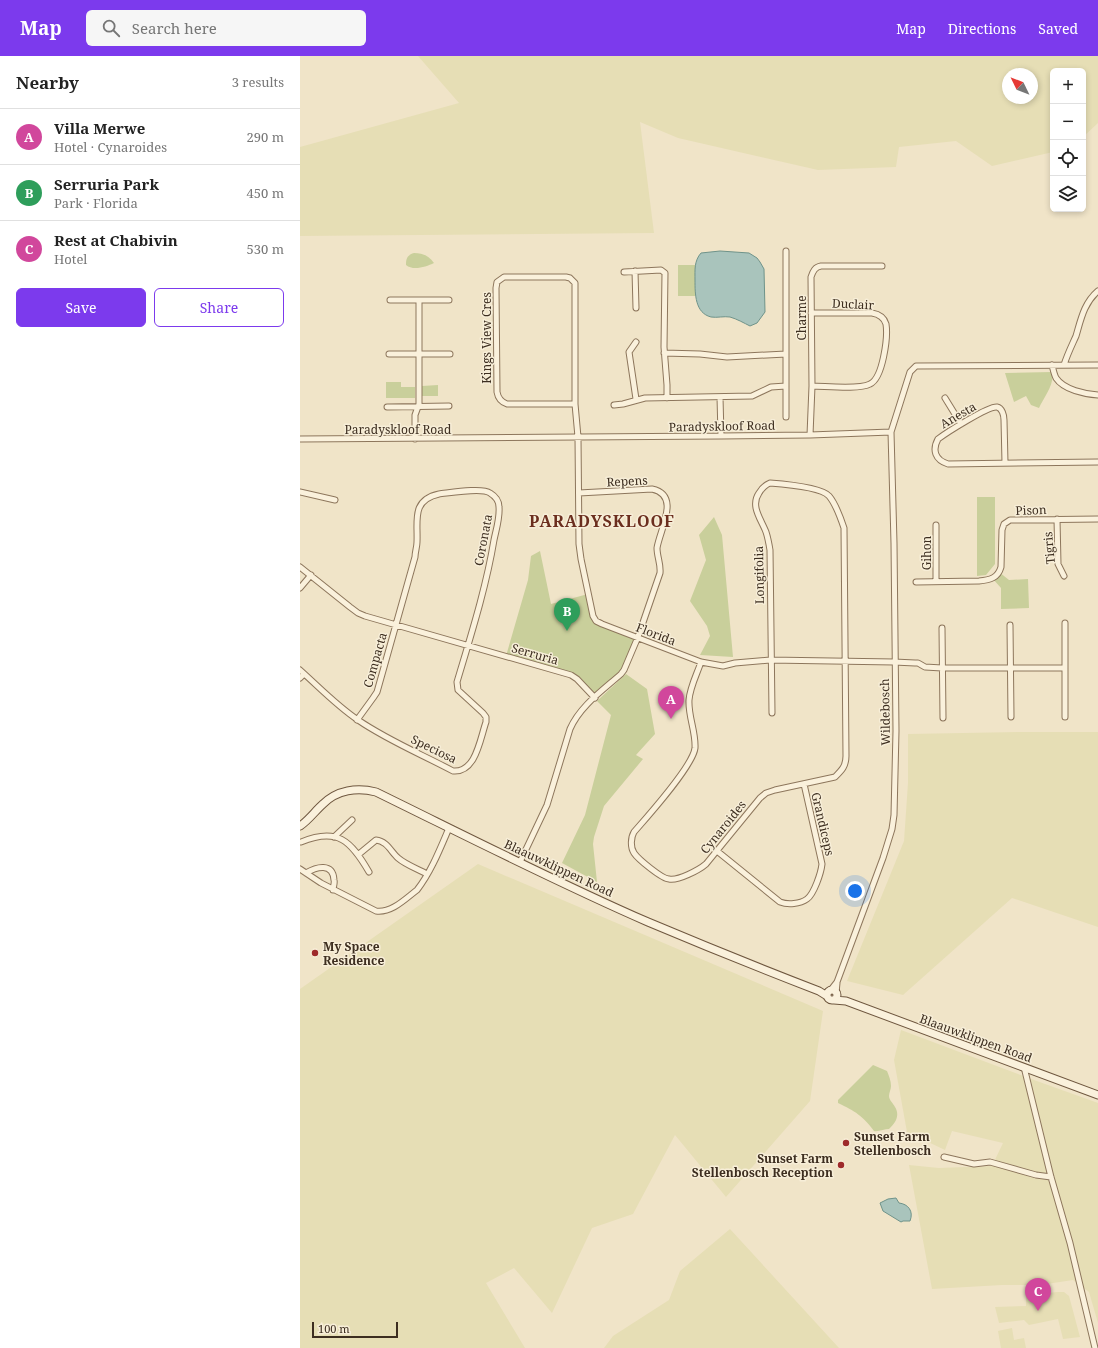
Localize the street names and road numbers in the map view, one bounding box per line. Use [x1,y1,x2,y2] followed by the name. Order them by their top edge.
[478,292,495,384] street label: Kings View Cres
[831,294,875,314] street label: Duclair
[793,295,810,341] street label: Charme
[937,398,979,432] street label: Anesta
[668,417,776,435] street label: Paradyskloof Road
[345,421,452,438] street label: Paradyskloof Road
[606,471,648,491] street label: Repens
[1015,501,1047,519] street label: Pison
[470,512,496,567] street label: Coronata
[1039,531,1059,565] street label: Tigris
[918,535,935,570] street label: Gihon
[750,546,768,604] street label: Longifolia
[634,619,679,649] street label: Florida
[359,630,391,690] street label: Compacta
[510,639,561,669] street label: Serruria
[876,678,894,746] street label: Wildebosch
[408,731,460,768] street label: Speciosa
[807,791,839,857] street label: Grandiceps
[696,797,750,857] street label: Cynaroides
[502,835,617,901] street label: Blaauwklippen Road
[917,1010,1035,1066] street label: Blaauwklippen Road

